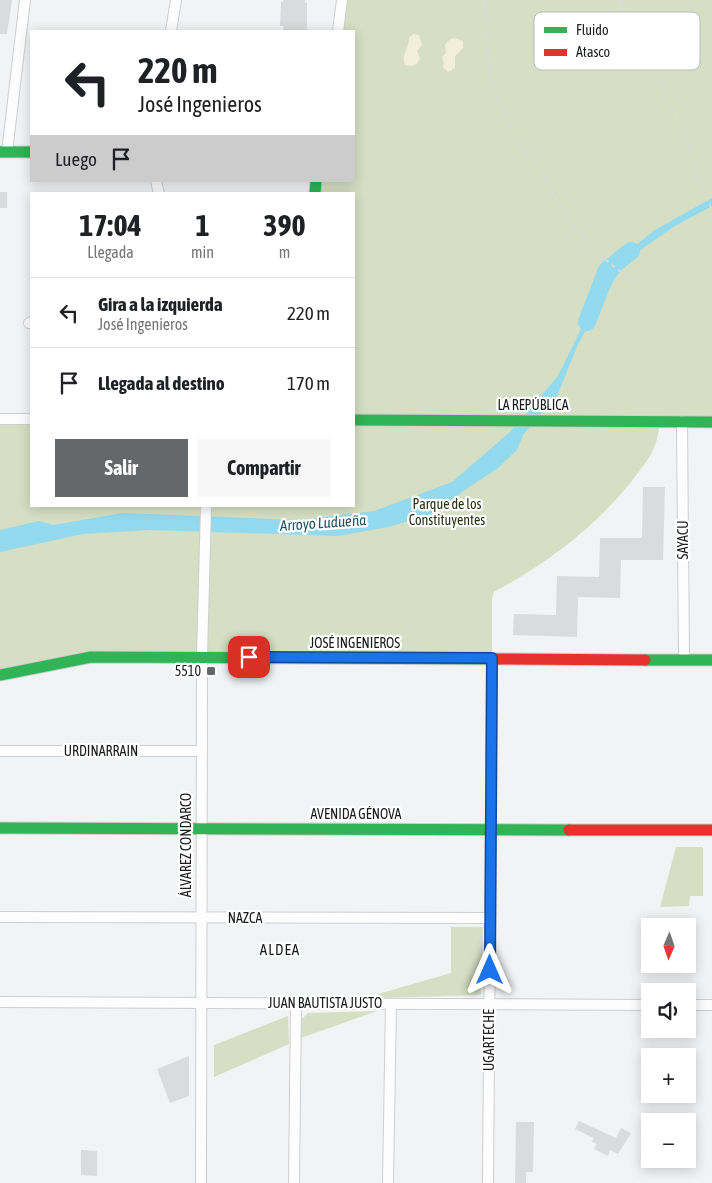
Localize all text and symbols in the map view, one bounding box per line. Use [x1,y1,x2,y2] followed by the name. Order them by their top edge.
[534,12,700,70] legend
[576,22,609,38] text: Fluido
[576,44,610,60] text: Atasco
[55,50,120,115] icon: left
[138,50,217,90] text: 220 m
[138,91,262,117] text: José Ingenieros
[107,145,135,173] icon: arrive
[55,148,97,170] text: Luego
[79,208,142,242] text: 17:04
[195,208,210,242] text: 1
[263,208,306,242] text: 390
[87,243,134,261] text: Llegada
[191,243,214,261] text: min
[279,243,290,261] text: m
[98,293,223,315] text: Gira a la izquierda
[55,299,83,327] icon: left
[287,302,330,324] text: 220 m
[98,315,188,333] text: José Ingenieros
[55,369,83,397] icon: arrive
[98,372,225,394] text: Llegada al destino
[287,372,330,394] text: 170 m
[497,397,569,413] street label: LA REPÚBLICA
[55,439,188,497] button: Salir
[198,439,330,497] button: Compartir
[409,496,485,528] park label: Parque de los Constituyentes
[278,511,367,534] water label: Arroyo Ludueña
[675,521,691,560] street label: SAYACU
[310,635,400,651] street label: JOSÉ INGENIEROS
[228,636,270,678] pin
[235,643,263,671] icon: arrive
[175,663,201,679] place label: 5510
[205,665,217,677] marker: 5510
[64,743,138,759] street label: URDINARRAIN
[178,793,194,897] street label: ÁLVAREZ CONDARCO
[311,806,402,822] street label: AVENIDA GÉNOVA
[228,910,262,926] street label: NAZCA
[641,918,696,972] north arrow
[641,918,696,1168] map controls
[260,941,300,958] district label: ALDEA
[463,943,515,995] position arrow
[641,983,696,1038] button: sound
[268,995,382,1011] street label: JUAN BAUTISTA JUSTO
[481,1009,497,1071] street label: UGARTECHE
[641,1048,696,1103] button: +
[641,1113,696,1168] button: −

